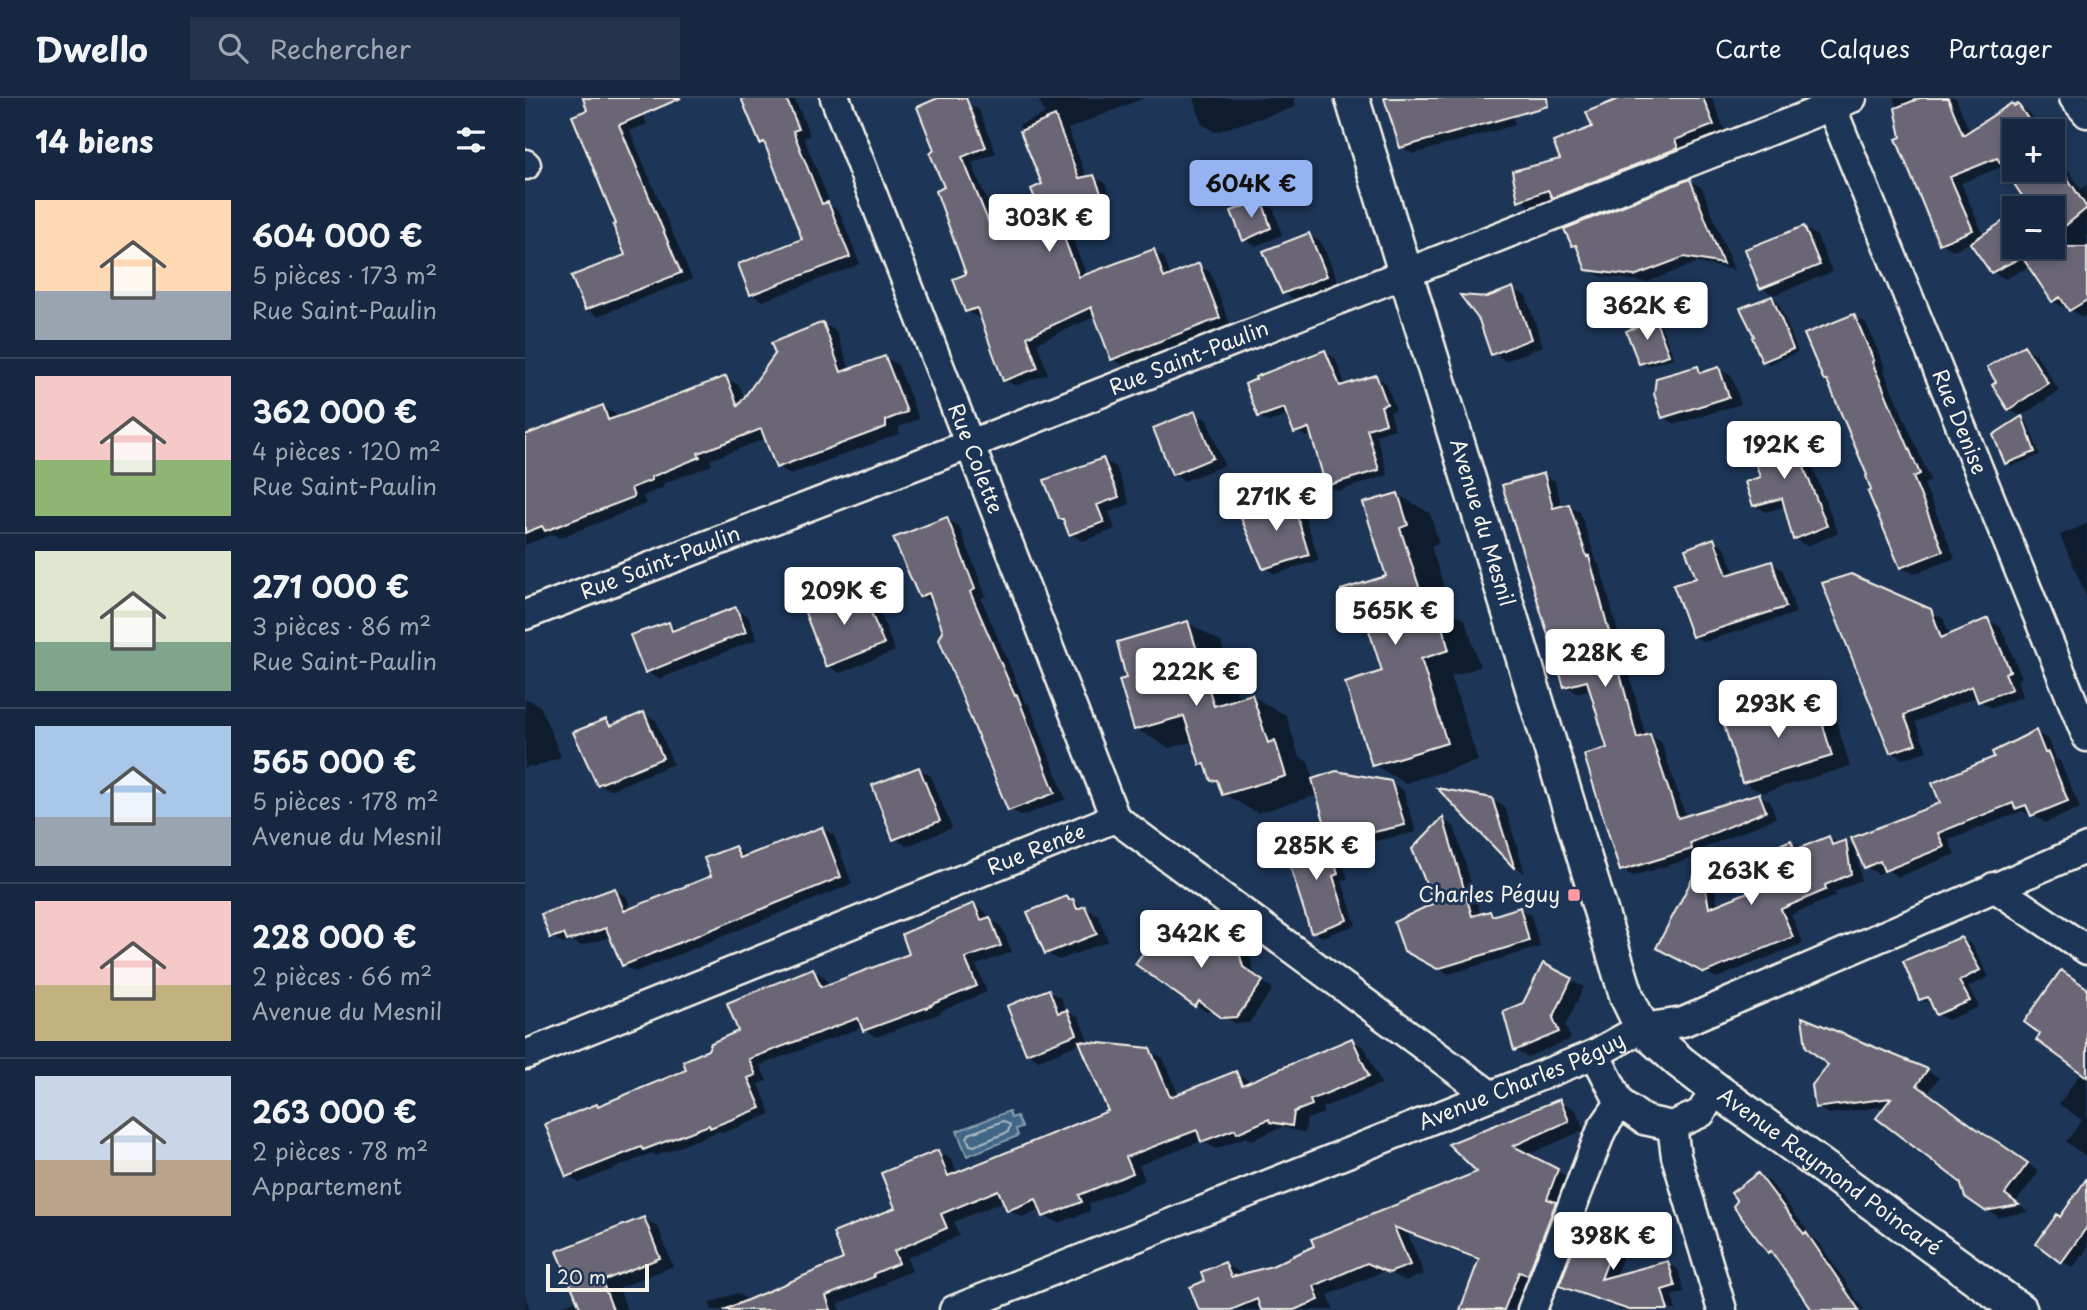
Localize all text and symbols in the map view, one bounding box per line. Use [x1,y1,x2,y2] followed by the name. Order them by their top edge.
[190,17,680,80] search box
[35,23,148,73] text: Dwello
[214,29,252,67] icon: search
[270,29,411,68] text: Rechercher
[1715,30,1781,66] text: Carte
[1819,30,1910,66] text: Calques
[1948,30,2052,66] text: Partager
[35,118,154,163] text: 14 biens
[2002,119,2065,259] map controls
[2002,119,2065,182] button: +
[452,121,490,159] icon: filters
[1194,160,1308,220] pin: 604K €
[1205,165,1297,200] text: 604K €
[992,194,1106,254] pin: 303K €
[2002,196,2065,259] button: −
[1005,199,1093,234] text: 303K €
[252,212,423,257] text: 604 000 €
[91,228,175,312] icon: home
[252,257,437,292] text: 5 pièces · 173 m²
[1590,282,1704,342] pin: 362K €
[1603,287,1691,322] text: 362K €
[252,292,437,327] text: Rue Saint-Paulin
[1104,311,1273,402] street label: Rue Saint-Paulin
[1925,364,1997,479] street label: Rue Denise
[252,388,418,433] text: 362 000 €
[941,398,1013,518] street label: Rue Colette
[91,404,175,488] icon: home
[1727,422,1841,481] pin: 192K €
[1743,426,1825,461] text: 192K €
[252,433,441,468] text: 4 pièces · 120 m²
[1443,434,1525,610] street label: Avenue du Mesnil
[252,468,437,503] text: Rue Saint-Paulin
[1219,474,1333,533] pin: 271K €
[1235,478,1317,513] text: 271K €
[575,516,744,606] street label: Rue Saint-Paulin
[252,563,409,608] text: 271 000 €
[787,568,901,627] pin: 209K €
[800,572,888,607] text: 209K €
[91,579,175,663] icon: home
[1338,588,1452,647] pin: 565K €
[1352,592,1438,627] text: 565K €
[252,608,431,643] text: 3 pièces · 86 m²
[1548,630,1662,689] pin: 228K €
[1562,634,1648,669] text: 228K €
[252,643,437,678] text: Rue Saint-Paulin
[1139,648,1253,708] pin: 222K €
[1152,653,1240,688] text: 222K €
[1721,680,1835,740] pin: 293K €
[1735,685,1821,720] text: 293K €
[252,738,417,783] text: 565 000 €
[91,754,175,838] icon: home
[252,783,439,818] text: 5 pièces · 178 m²
[982,814,1089,882] street label: Rue Renée
[252,818,442,853] text: Avenue du Mesnil
[1259,822,1373,882] pin: 285K €
[1273,827,1359,862] text: 285K €
[1694,848,1808,907] pin: 263K €
[1707,852,1795,887] text: 263K €
[1418,877,1560,909] place label: Charles Péguy
[1566,887,1582,903] marker: Charles Péguy
[1144,910,1258,970] pin: 342K €
[252,913,417,958] text: 228 000 €
[1156,915,1246,950] text: 342K €
[91,929,175,1013] icon: home
[252,958,432,993] text: 2 pièces · 66 m²
[252,993,442,1028] text: Avenue du Mesnil
[1413,1023,1630,1137] street label: Avenue Charles Péguy
[1712,1078,1949,1262] street label: Avenue Raymond Poincaré
[252,1088,417,1133] text: 263 000 €
[91,1104,175,1188] icon: home
[252,1133,428,1168] text: 2 pièces · 78 m²
[252,1168,402,1203] text: Appartement
[1556,1212,1670,1272] pin: 398K €
[1570,1217,1656,1252] text: 398K €
[546,1261,649,1293] scale bar
[557,1262,606,1290] text: 20 m

